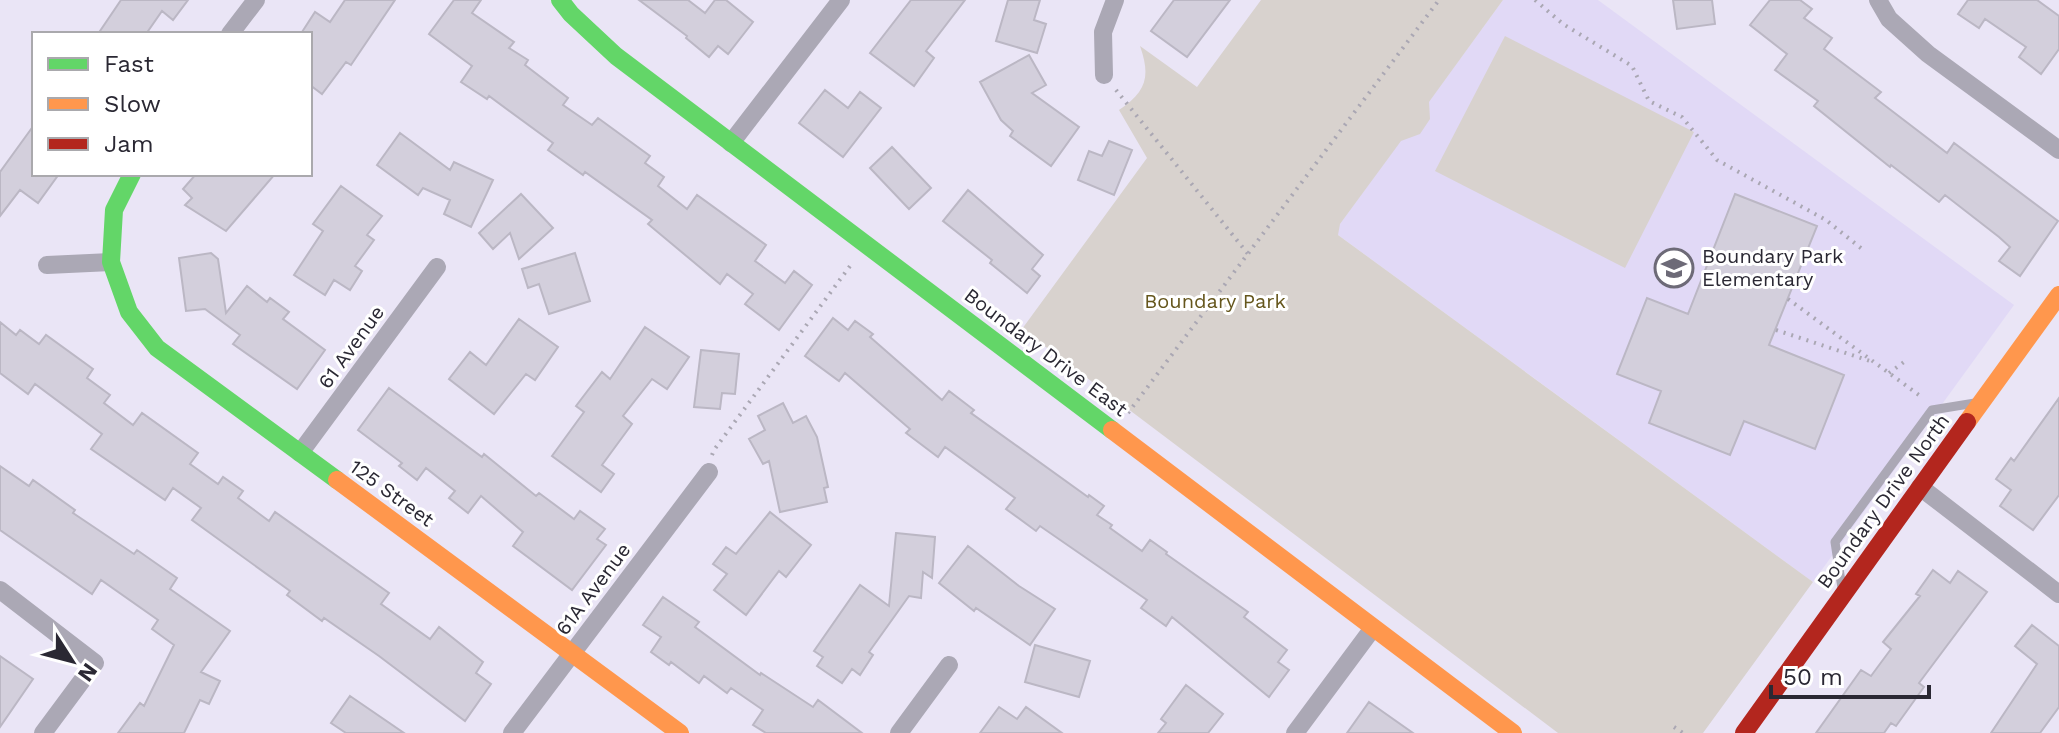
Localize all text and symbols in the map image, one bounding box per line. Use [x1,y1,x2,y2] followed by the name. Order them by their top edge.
[32,32,312,176] legend
[104,50,154,78] text: Fast
[104,90,161,118] text: Slow
[104,130,154,158] text: Jam
[1702,244,1843,291] place label: Boundary Park Elementary
[1653,247,1695,289] school or university icon: Boundary Park Elementary
[960,283,1133,422] street label: Boundary Drive East
[1144,289,1286,313] park label: Boundary Park
[313,301,389,393] street label: 61 Avenue
[1812,409,1954,593] street label: Boundary Drive North
[345,454,439,532] street label: 125 Street
[551,538,635,640] street label: 61A Avenue
[32,621,112,701] north arrow
[1771,649,1929,699] scale bar
[73,659,103,686] text: N
[1783,663,1843,691] text: 50 m

